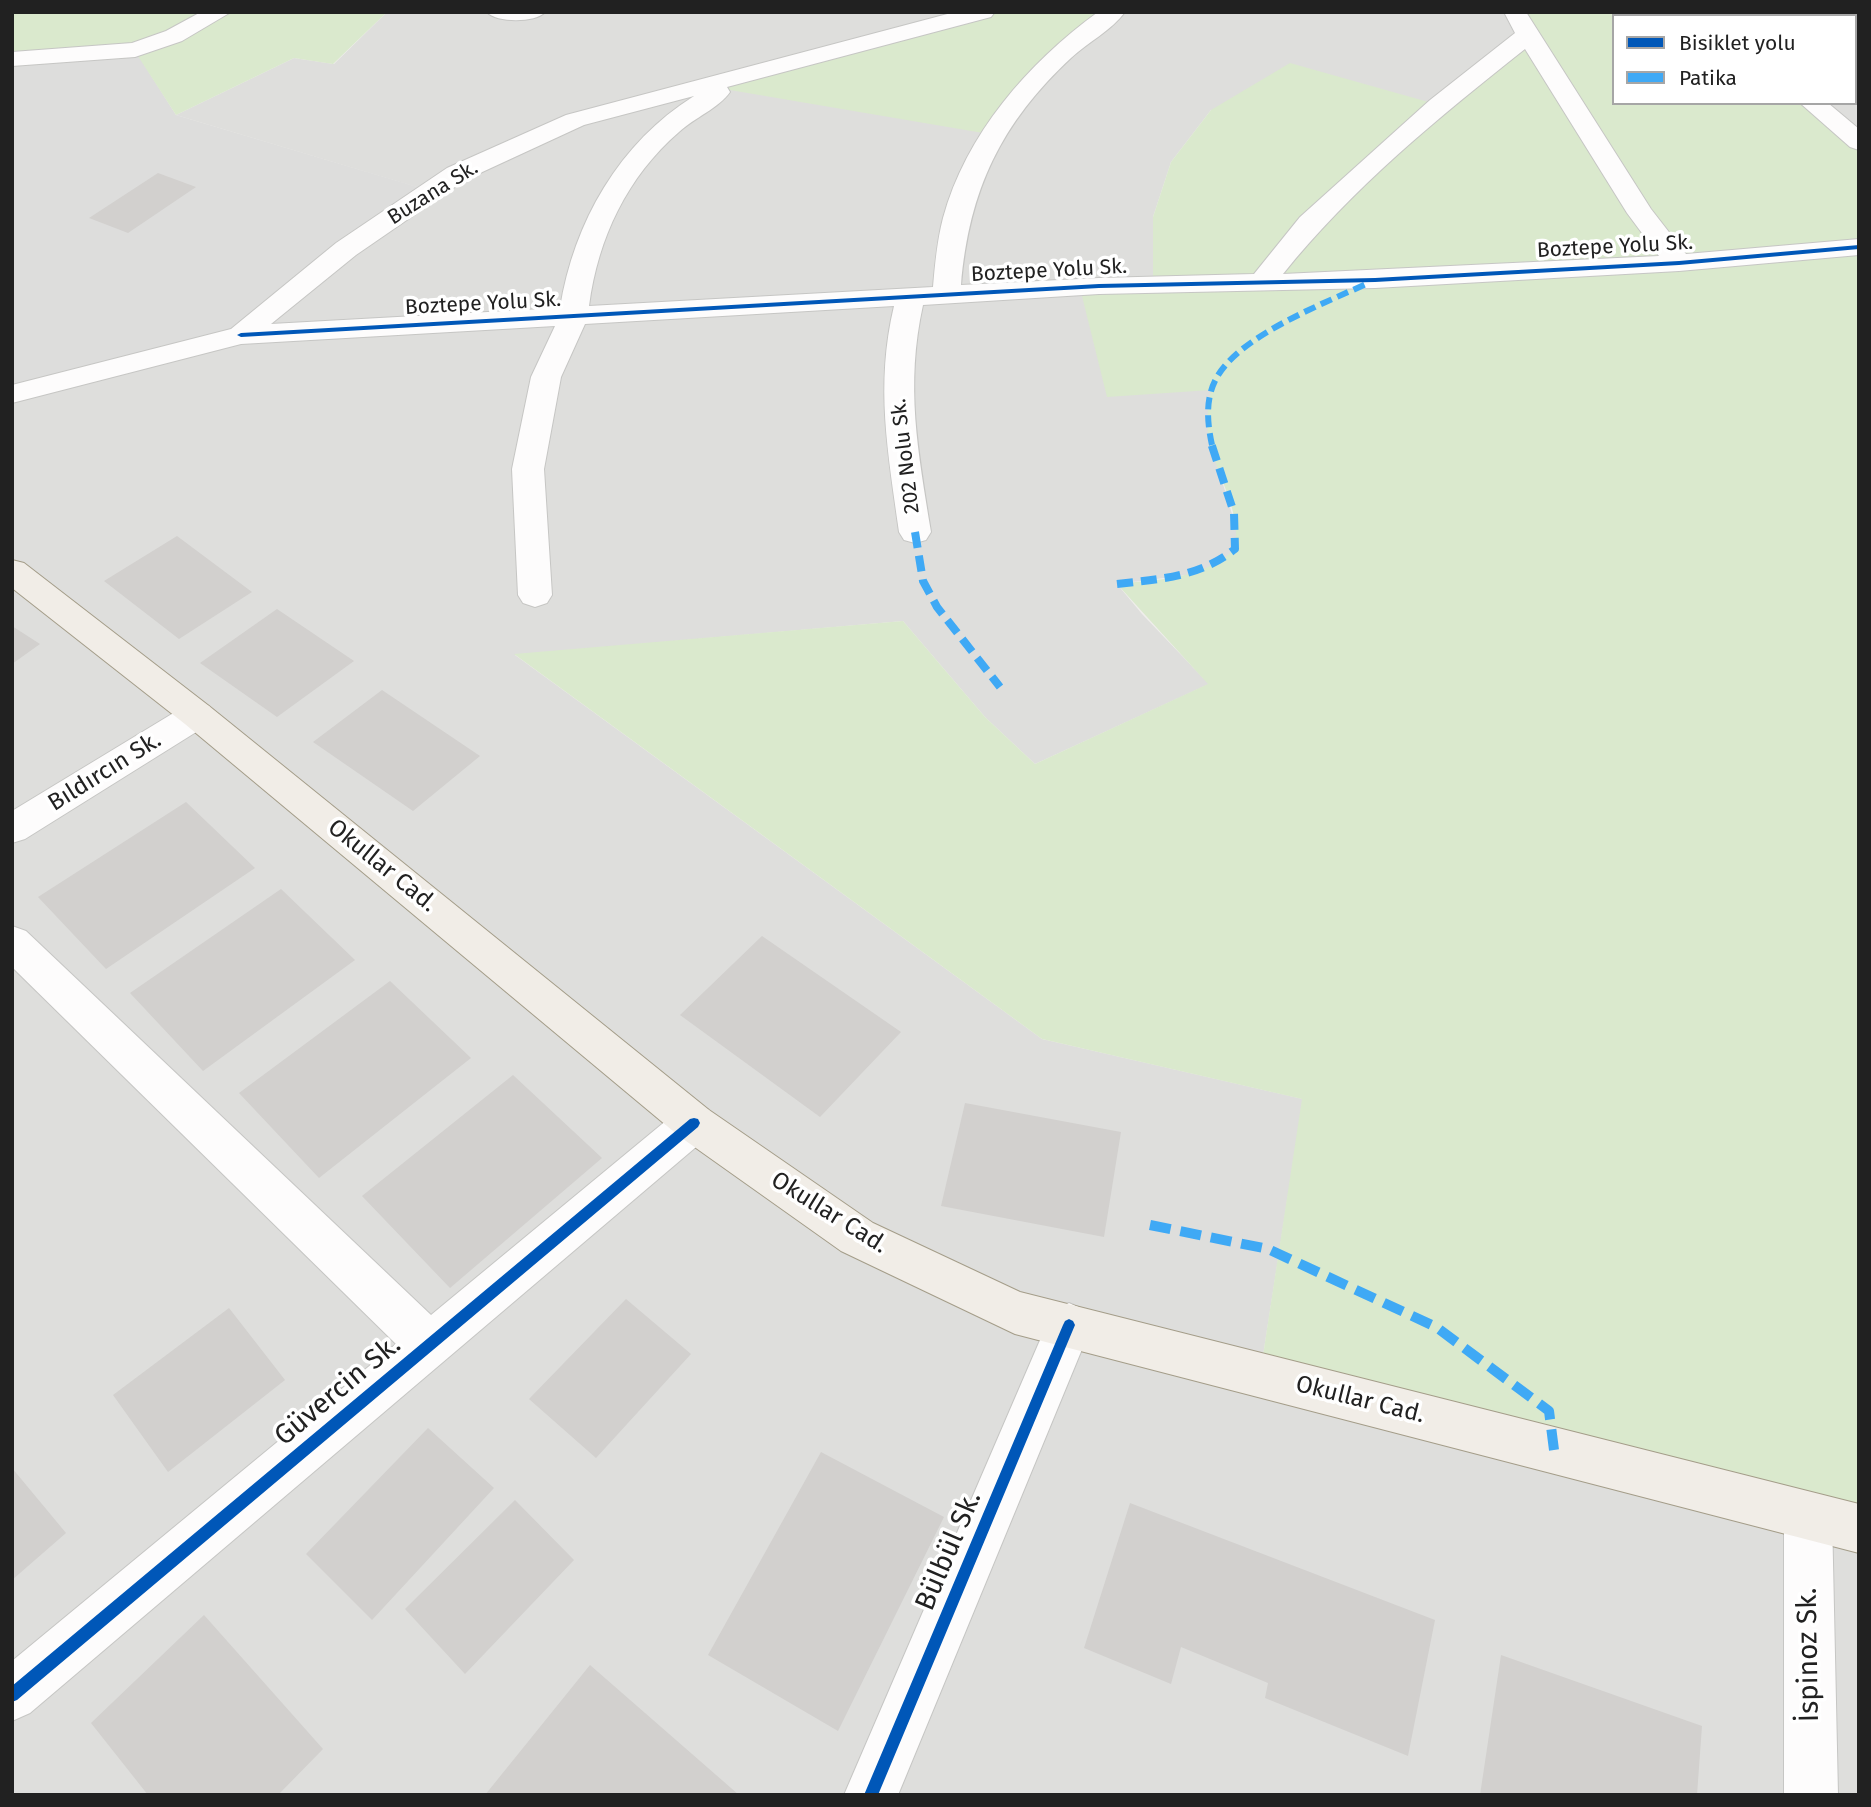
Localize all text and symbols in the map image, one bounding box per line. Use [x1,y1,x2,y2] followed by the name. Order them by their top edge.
[1612,14,1857,105] legend
[1679,30,1796,56] text: Bisiklet yolu
[1679,65,1737,91] text: Patika
[383,155,483,231] street label: Buzana Sk.
[1536,230,1694,264] street label: Boztepe Yolu Sk.
[970,254,1128,288] street label: Boztepe Yolu Sk.
[404,287,562,321] street label: Boztepe Yolu Sk.
[886,397,926,515] street label: 202 Nolu Sk.
[43,726,167,818] street label: Bıldırcın Sk.
[322,813,442,919] street label: Okullar Cad.
[766,1166,892,1260] street label: Okullar Cad.
[268,1329,408,1453] street label: Güvercin Sk.
[1293,1370,1427,1430] street label: Okullar Cad.
[909,1486,989,1616] street label: Bülbül Sk.
[1791,1587,1827,1723] street label: İspinoz Sk.

